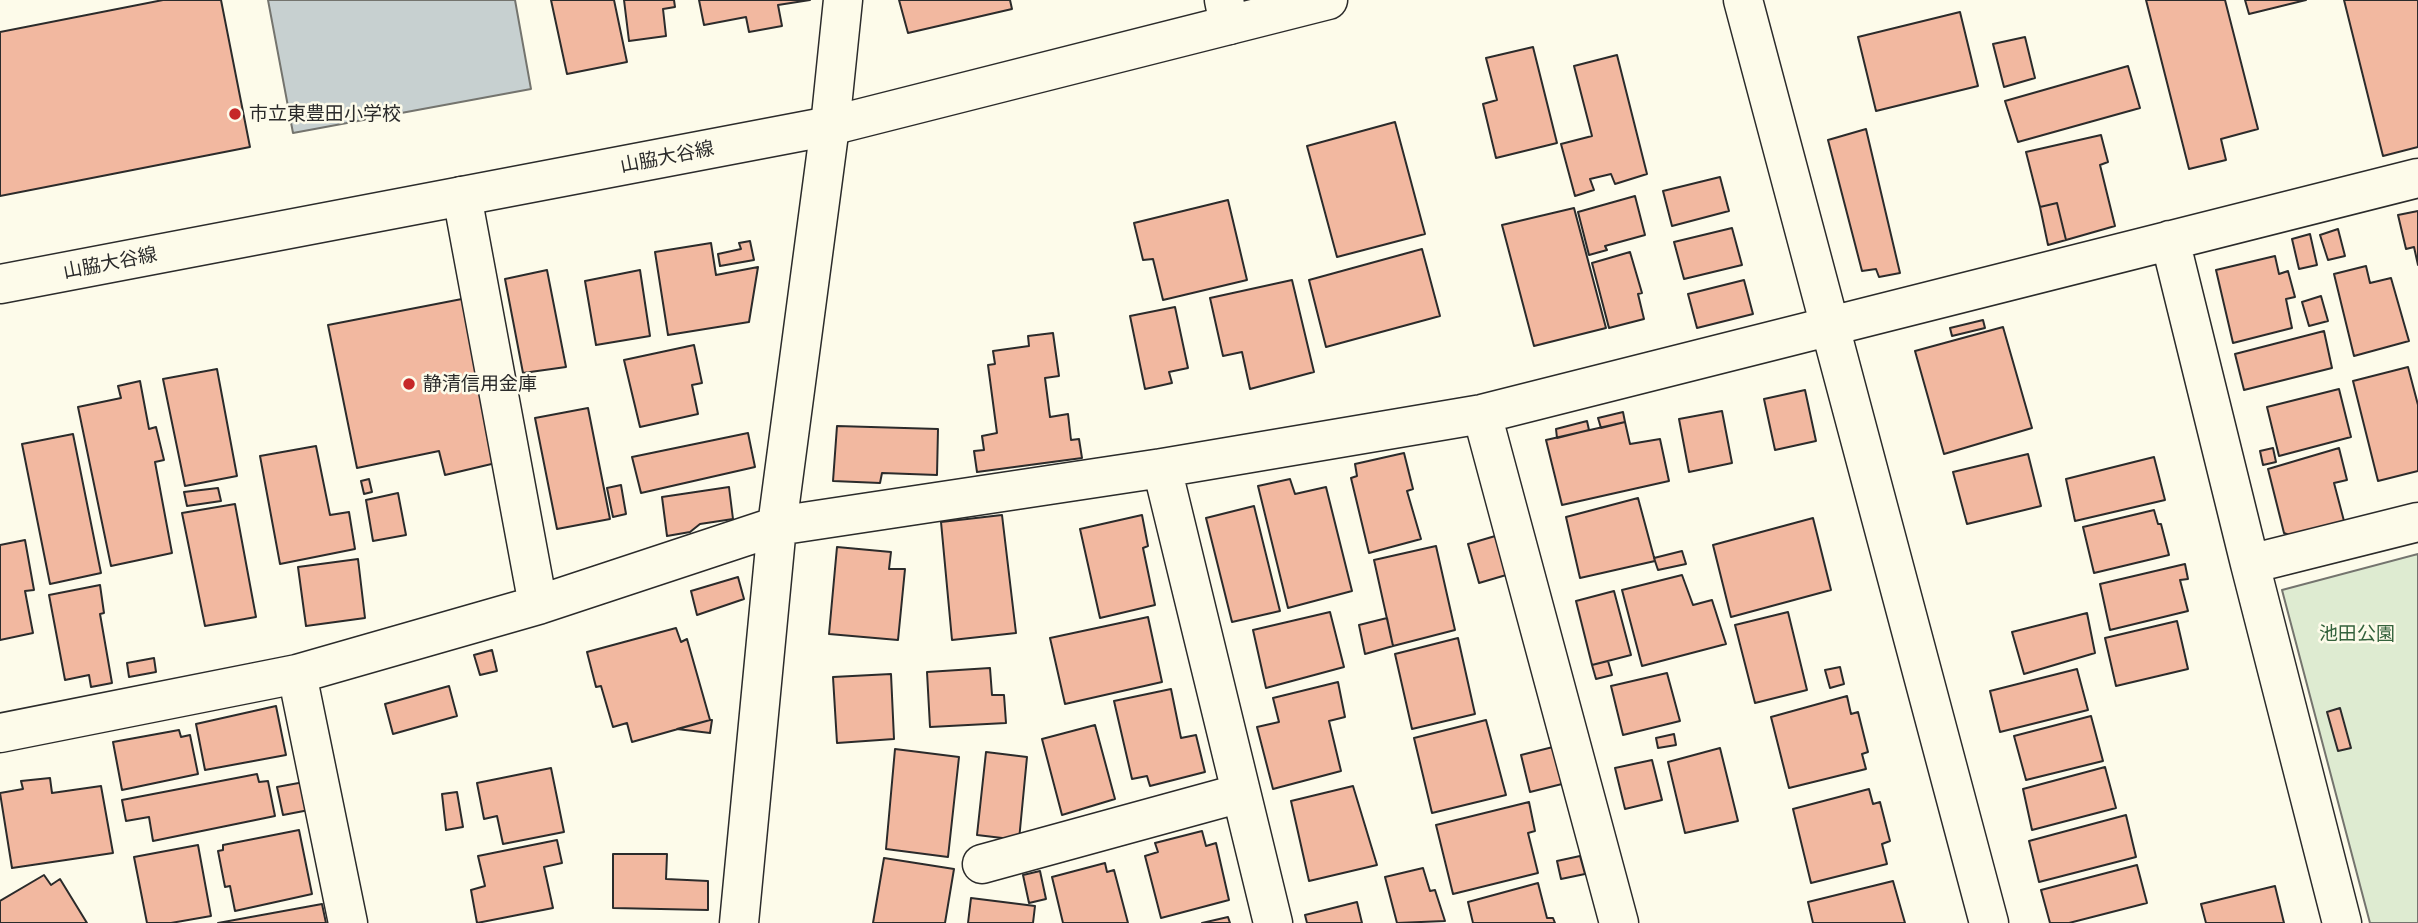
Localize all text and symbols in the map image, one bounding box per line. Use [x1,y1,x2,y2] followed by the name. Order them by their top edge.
[249,103,401,125] place label: 市立東豊田小学校
[227,106,243,122] marker: 市立東豊田小学校
[618,137,716,177] street label: 山脇大谷線
[61,243,159,283] street label: 山脇大谷線
[423,373,537,395] place label: 静清信用金庫
[401,376,417,392] marker: 静清信用金庫
[2319,623,2395,645] park label: 池田公園

